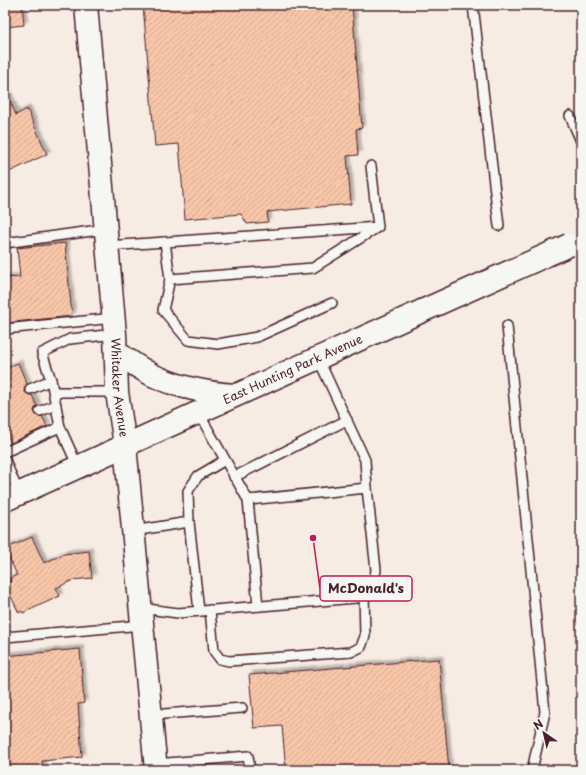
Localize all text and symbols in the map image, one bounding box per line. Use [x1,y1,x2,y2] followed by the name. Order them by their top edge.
[220,329,365,408] street label: East Hunting Park Avenue
[107,338,134,438] street label: Whitaker Avenue
[320,576,412,601] callout: McDonald's
[328,578,404,597] text: McDonald's
[524,713,564,753] north arrow
[530,715,547,734] text: N

